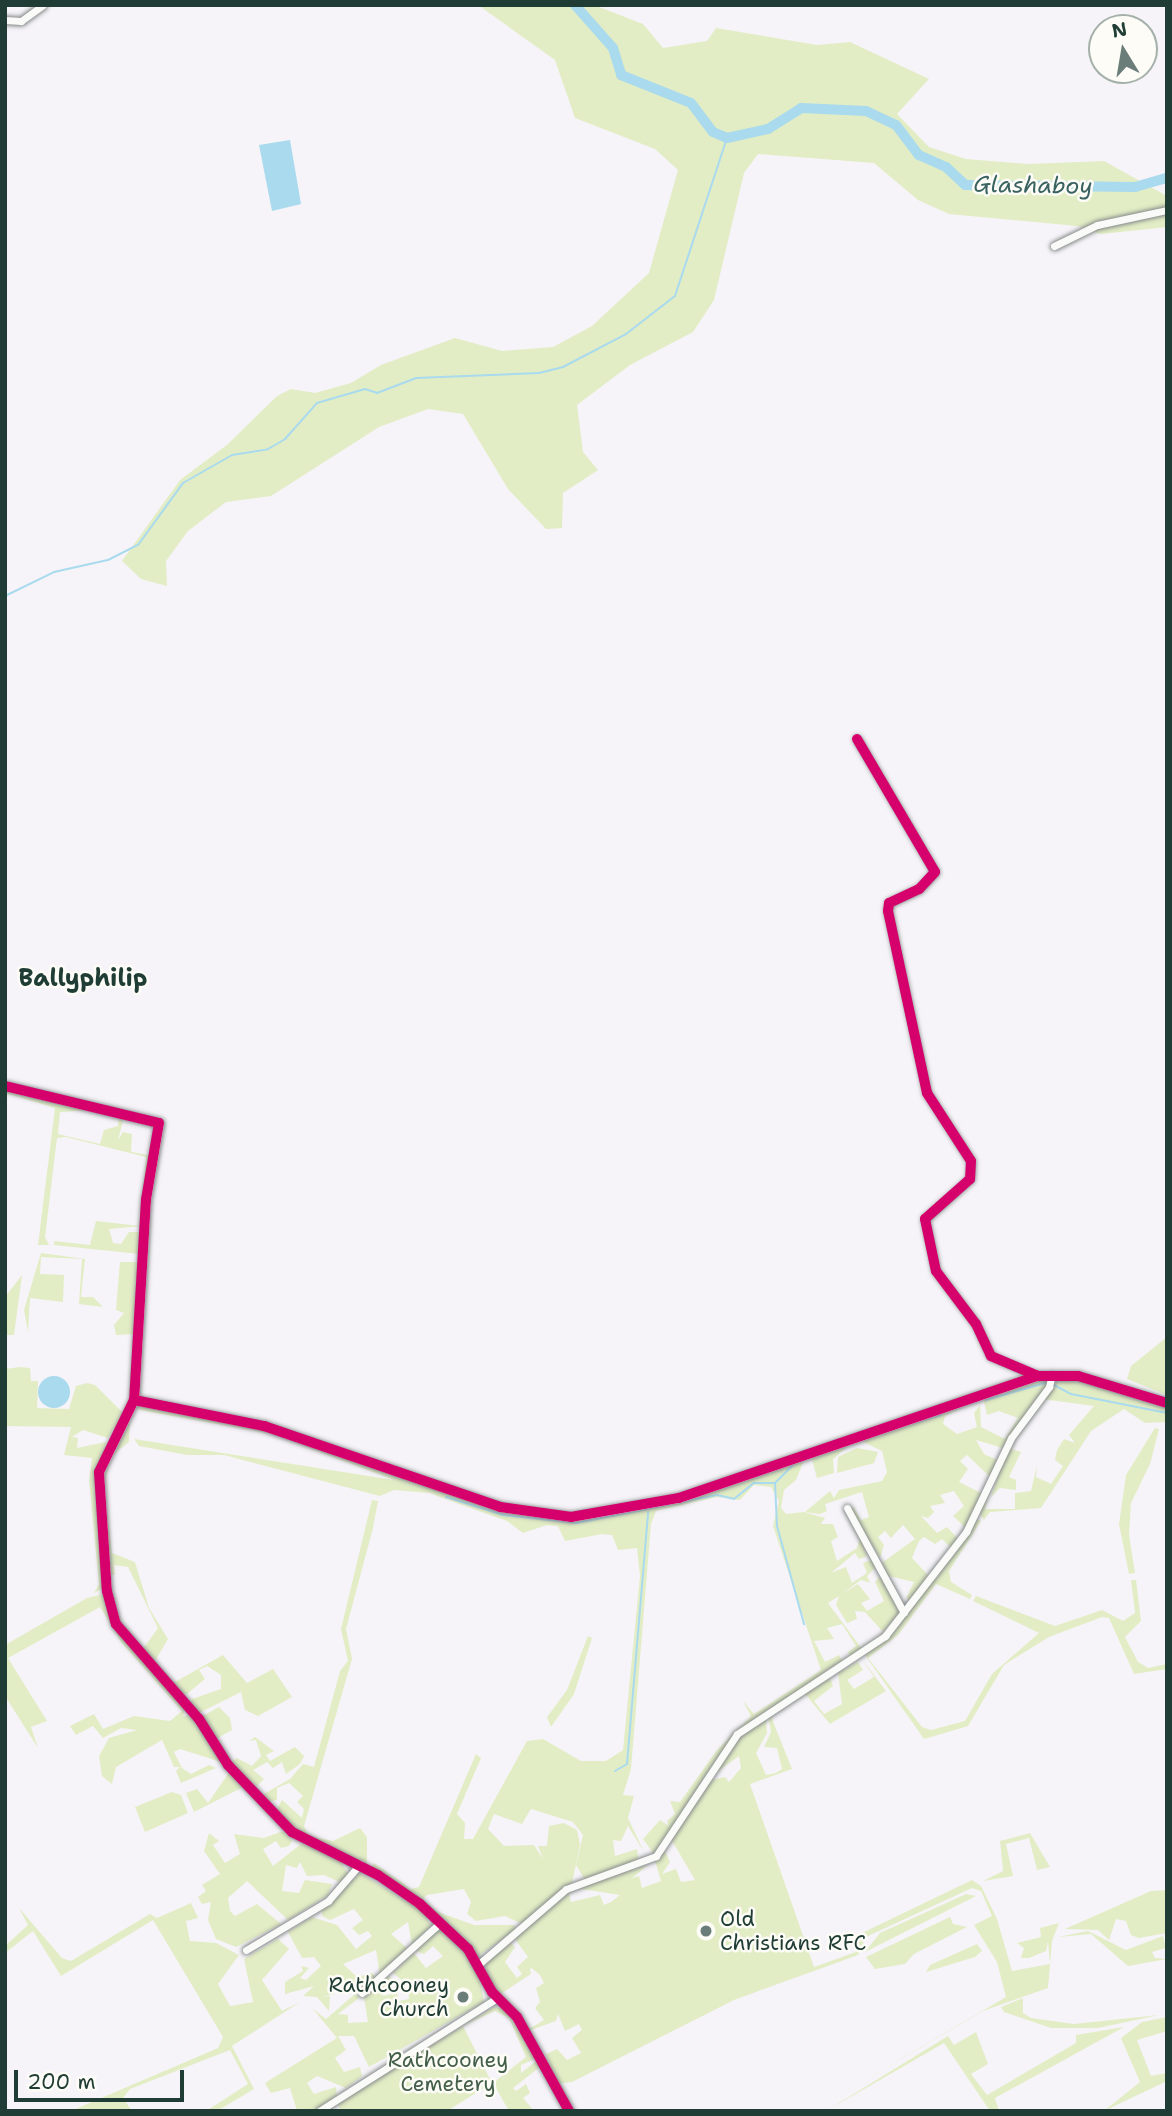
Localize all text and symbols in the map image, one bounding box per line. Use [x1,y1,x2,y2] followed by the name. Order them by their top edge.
[1088,14,1158,84] north arrow
[1110,16,1129,44] text: N
[973,170,1093,200] water label: Glashaboy
[19,965,147,993] district label: Ballyphilip
[720,1906,866,1956] place label: Old Christians RFC
[698,1923,714,1939] marker: Old Christians RFC
[328,1972,449,2022] place label: Rathcooney Church
[455,1989,471,2005] marker: Rathcooney Church
[388,2047,508,2097] park label: Rathcooney Cemetery
[18,2056,187,2100] scale bar
[27,2068,96,2096] text: 200 m

